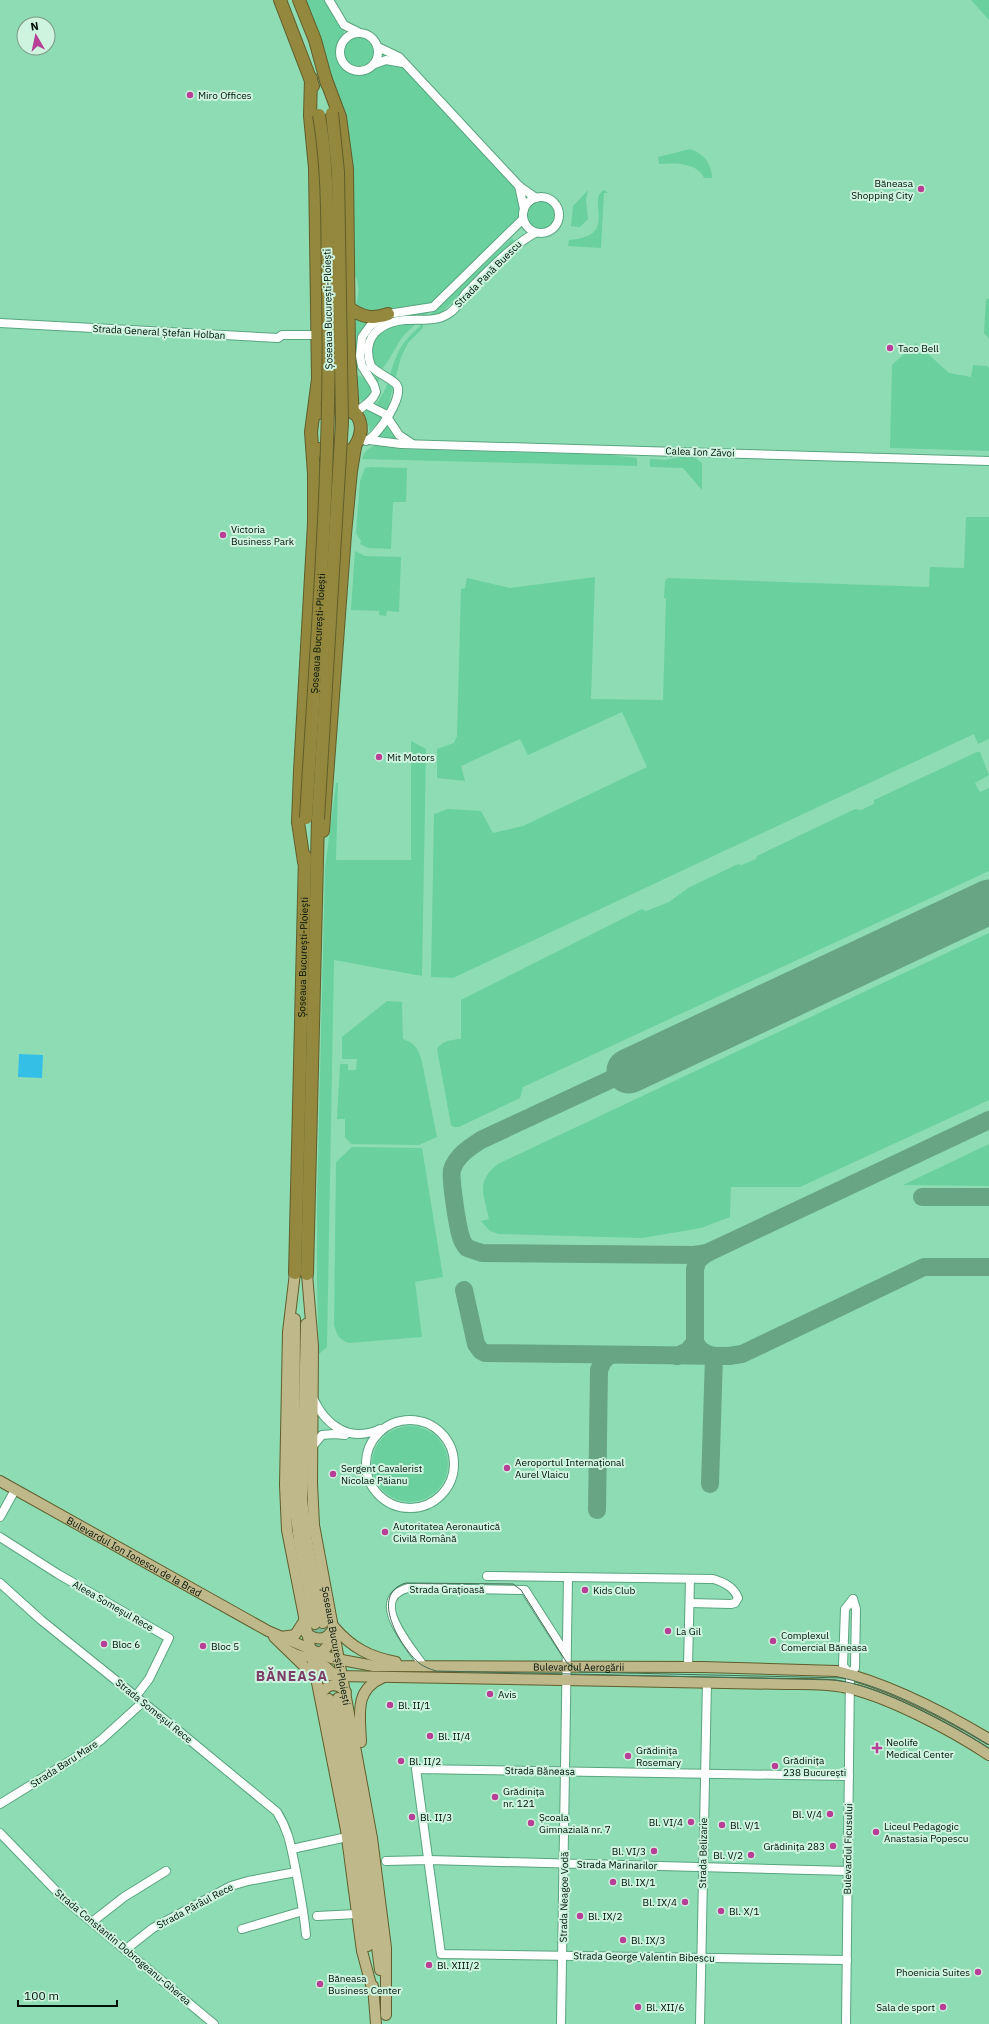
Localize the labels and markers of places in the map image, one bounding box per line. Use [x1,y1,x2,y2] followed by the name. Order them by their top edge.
[198,89,252,102] place label: Miro Offices
[185,90,195,100] marker: Miro Offices
[851,177,914,202] place label: Băneasa Shopping City
[916,184,926,194] marker: Băneasa Shopping City
[898,342,939,355] place label: Taco Bell
[885,343,895,353] marker: Taco Bell
[231,523,295,548] place label: Victoria Business Park
[218,530,228,540] marker: Victoria Business Park
[387,751,435,764] place label: Mit Motors
[374,752,384,762] marker: Mit Motors
[515,1456,624,1481] place label: Aeroportul Internațional Aurel Vlaicu
[341,1462,423,1487] place label: Sergent Cavalerist Nicolae Păianu
[502,1463,512,1473] marker: Aeroportul Internațional Aurel Vlaicu
[328,1469,338,1479] marker: Sergent Cavalerist Nicolae Păianu
[393,1520,501,1545] place label: Autoritatea Aeronautică Civilă Română
[380,1527,390,1537] marker: Autoritatea Aeronautică Civilă Română
[593,1584,635,1597] place label: Kids Club
[580,1585,590,1595] marker: Kids Club
[676,1625,701,1638] place label: La Gil
[663,1626,673,1636] marker: La Gil
[781,1629,868,1654] place label: Complexul Comercial Băneasa
[768,1636,778,1646] marker: Complexul Comercial Băneasa
[112,1638,140,1651] place label: Bloc 6
[99,1639,109,1649] marker: Bloc 6
[211,1640,239,1653] place label: Bloc 5
[198,1641,208,1651] marker: Bloc 5
[498,1688,517,1701] place label: Avis
[485,1689,495,1699] marker: Avis
[398,1699,430,1712] place label: Bl. II/1
[385,1700,395,1710] marker: Bl. II/1
[438,1730,470,1743] place label: Bl. II/4
[425,1731,435,1741] marker: Bl. II/4
[886,1736,954,1761] place label: Neolife Medical Center
[871,1742,883,1754] marker: Neolife Medical Center
[636,1744,681,1769] place label: Grădinița Rosemary
[623,1751,633,1761] marker: Grădinița Rosemary
[783,1754,846,1779] place label: Grădinița 238 București
[409,1755,441,1768] place label: Bl. II/2
[396,1756,406,1766] marker: Bl. II/2
[770,1761,780,1771] marker: Grădinița 238 București
[503,1785,545,1810] place label: Grădinița nr. 121
[490,1792,500,1802] marker: Grădinița nr. 121
[792,1808,822,1821] place label: Bl. V/4
[825,1809,835,1819] marker: Bl. V/4
[420,1811,452,1824] place label: Bl. II/3
[539,1811,611,1836] place label: Școala Gimnazială nr. 7
[407,1812,417,1822] marker: Bl. II/3
[649,1816,683,1829] place label: Bl. VI/4
[686,1817,696,1827] marker: Bl. VI/4
[526,1818,536,1828] marker: Școala Gimnazială nr. 7
[730,1819,760,1832] place label: Bl. V/1
[717,1820,727,1830] marker: Bl. V/1
[884,1820,968,1845] place label: Liceul Pedagogic Anastasia Popescu
[871,1827,881,1837] marker: Liceul Pedagogic Anastasia Popescu
[763,1840,825,1853] place label: Grădinița 283
[828,1841,838,1851] marker: Grădinița 283
[612,1845,646,1858] place label: Bl. VI/3
[649,1846,659,1856] marker: Bl. VI/3
[713,1849,743,1862] place label: Bl. V/2
[746,1850,756,1860] marker: Bl. V/2
[621,1876,655,1889] place label: Bl. IX/1
[608,1877,618,1887] marker: Bl. IX/1
[643,1896,677,1909] place label: Bl. IX/4
[680,1897,690,1907] marker: Bl. IX/4
[729,1905,759,1918] place label: Bl. X/1
[716,1906,726,1916] marker: Bl. X/1
[588,1910,622,1923] place label: Bl. IX/2
[575,1911,585,1921] marker: Bl. IX/2
[631,1934,665,1947] place label: Bl. IX/3
[618,1935,628,1945] marker: Bl. IX/3
[437,1959,479,1972] place label: Bl. XIII/2
[424,1960,434,1970] marker: Bl. XIII/2
[896,1966,970,1979] place label: Phoenicia Suites
[973,1967,983,1977] marker: Phoenicia Suites
[328,1972,401,1997] place label: Băneasa Business Center
[315,1979,325,1989] marker: Băneasa Business Center
[646,2001,684,2014] place label: Bl. XII/6
[876,2001,935,2014] place label: Sala de sport
[633,2002,643,2012] marker: Bl. XII/6
[938,2002,948,2012] marker: Sala de sport

